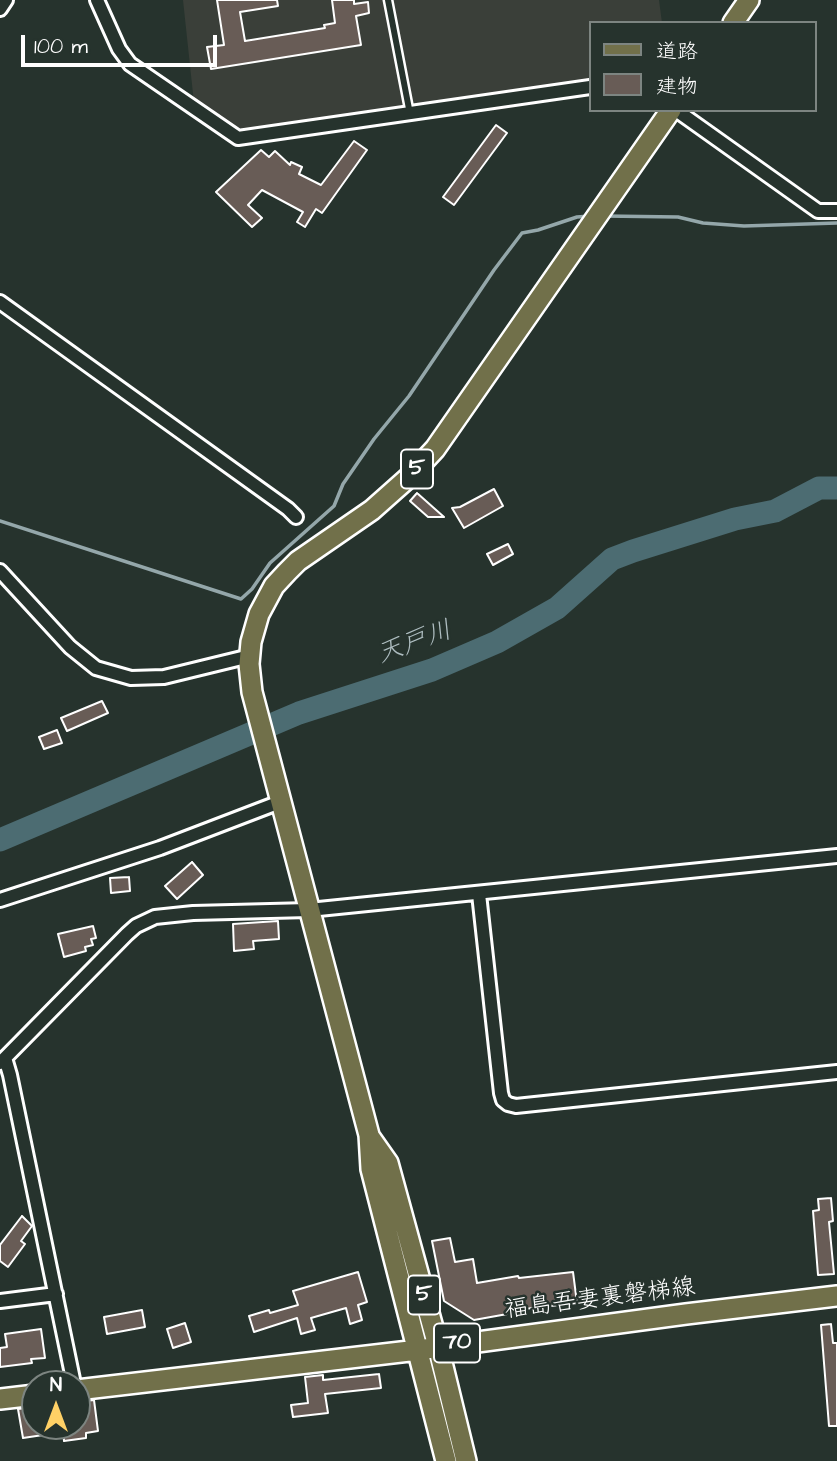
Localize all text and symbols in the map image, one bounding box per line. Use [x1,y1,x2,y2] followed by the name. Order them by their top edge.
[24,21,220,65] scale bar
[588,21,816,112] legend
[34,32,88,61] text: 100 m
[656,37,698,66] text: 道路
[656,72,698,101] text: 建物
[401,449,433,489] road number: 5
[373,616,457,672] water label: 天戸川
[503,1274,697,1326] street label: 福島吾妻裏磐梯線
[408,1276,440,1314] road number: 5
[434,1324,480,1362] road number: 70
[21,1370,91,1440] north arrow
[50,1372,62,1399] text: N

